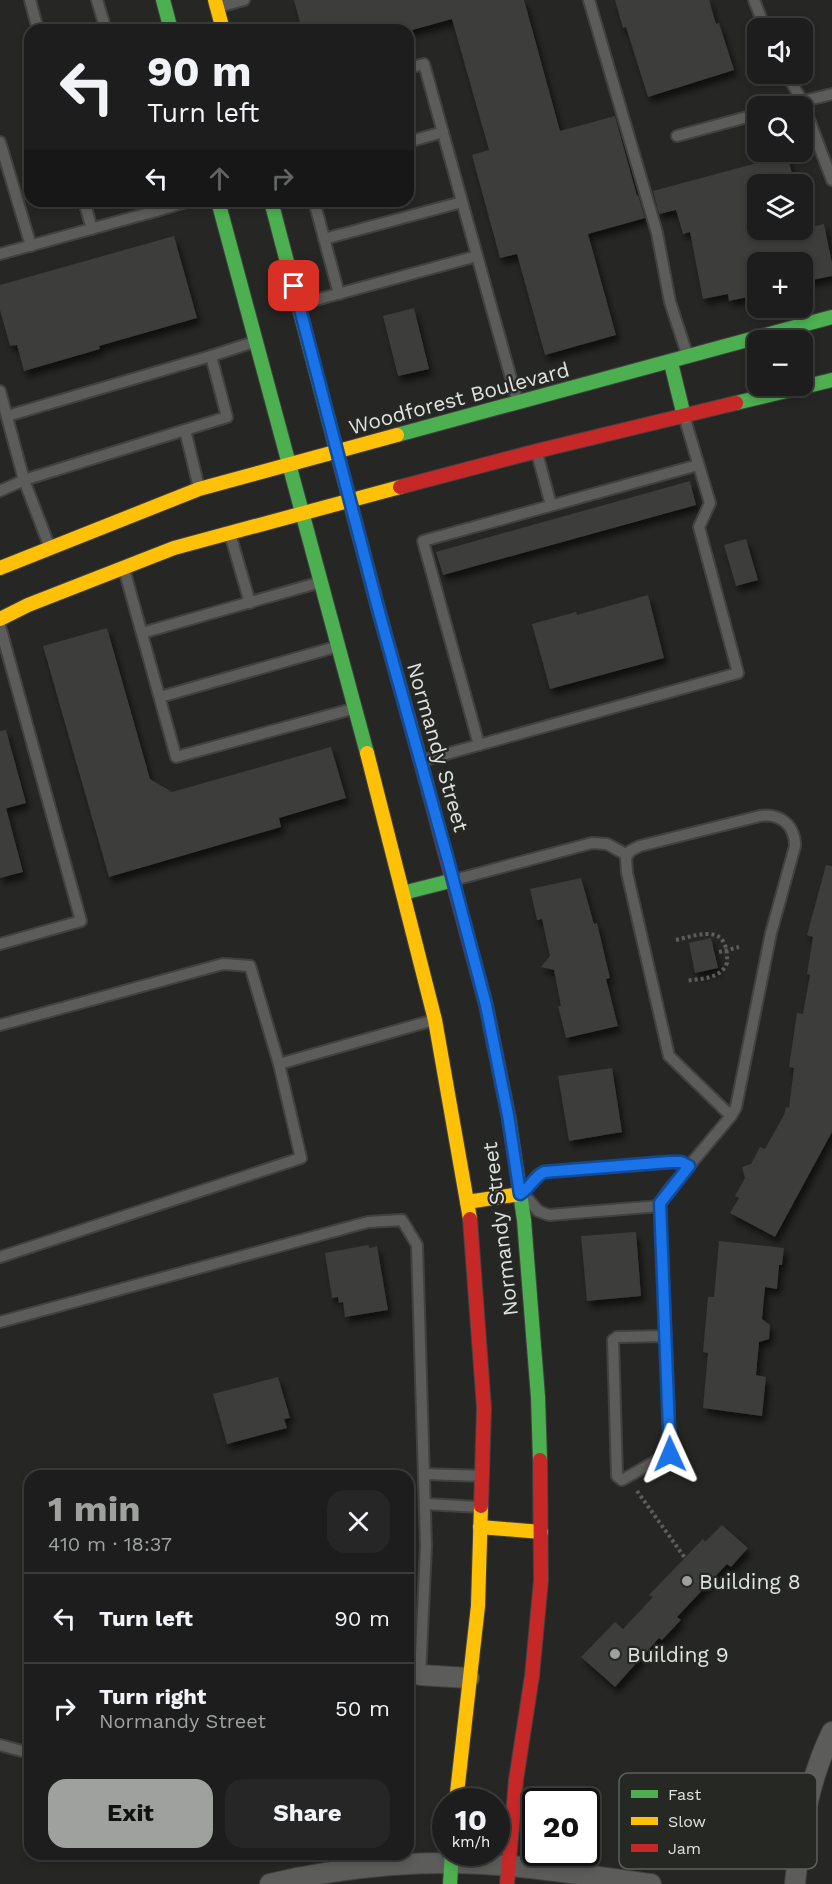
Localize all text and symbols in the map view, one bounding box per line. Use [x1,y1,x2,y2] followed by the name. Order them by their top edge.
[747,18,813,396] map controls
[747,18,813,84] button: sound
[147,47,251,96] text: 90 m
[48,48,126,126] icon: left
[747,96,813,162] button: search
[147,97,259,129] text: Turn left
[140,162,173,195] icon: left
[203,162,236,195] icon: ahead
[266,162,299,195] icon: right
[747,174,813,240] button: layers
[747,252,813,318] button: +
[268,260,319,311] pin
[277,269,310,302] icon: arrive
[747,330,813,396] button: −
[346,357,572,439] street label: Woodforest Boulevard
[402,659,474,835] street label: Normandy Street
[477,1140,523,1317] street label: Normandy Street
[638,1422,702,1486] position arrow
[48,1488,140,1530] text: 1 min
[327,1490,390,1553] button: close
[48,1532,172,1556] text: 410 m · 18:37
[699,1569,801,1594] place label: Building 8
[680,1574,694,1588] marker: Building 8
[48,1602,81,1635] icon: left
[99,1606,193,1631] text: Turn left
[334,1606,390,1631] text: 90 m
[627,1642,729,1667] place label: Building 9
[608,1647,622,1661] marker: Building 9
[99,1684,206,1709] text: Turn right
[48,1692,81,1725] icon: right
[335,1696,390,1721] text: 50 m
[99,1709,266,1733] text: Normandy Street
[619,1773,817,1869] legend
[48,1779,213,1848] button: Exit
[225,1779,390,1848] button: Share
[668,1785,701,1804] text: Fast
[522,1788,600,1866] speed limit sign: 20
[455,1802,487,1837] text: 10
[668,1812,706,1831] text: Slow
[452,1833,490,1851] text: km/h
[668,1839,701,1858] text: Jam

